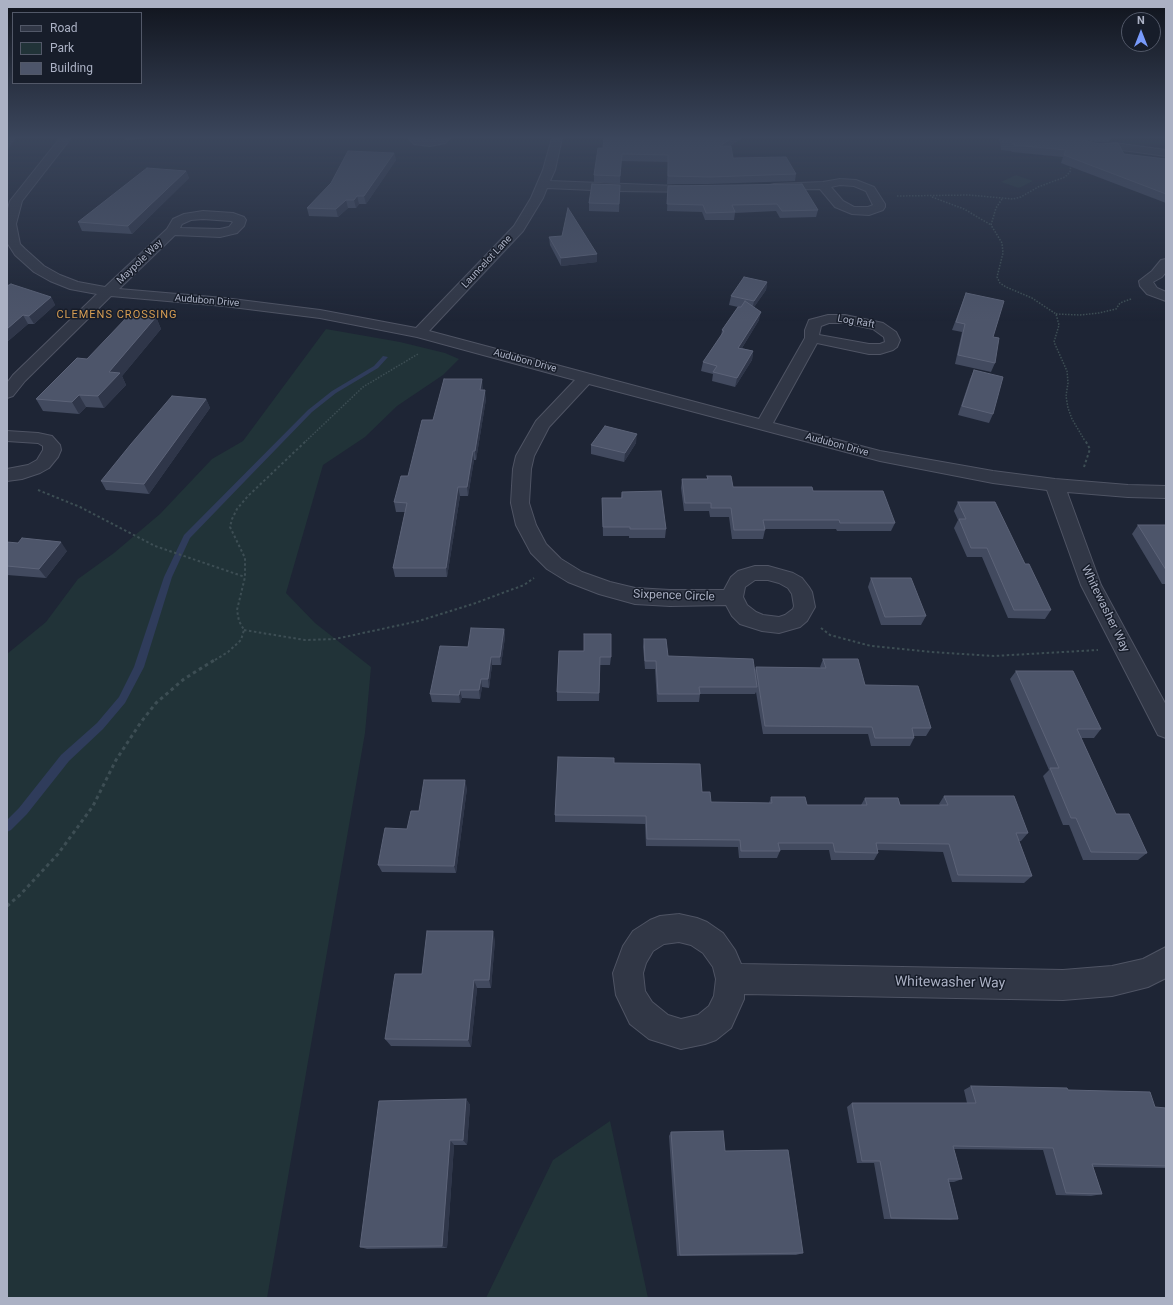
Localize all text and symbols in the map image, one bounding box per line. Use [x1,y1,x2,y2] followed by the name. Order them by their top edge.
[12,12,142,84] legend
[1121,12,1161,52] north arrow
[1137,14,1145,27] text: N
[50,21,78,35] text: Road
[50,41,74,55] text: Park
[50,61,93,75] text: Building
[459,233,515,291] street label: Launcelot Lane
[115,237,165,287] street label: Maypole Way
[174,292,240,310] street label: Audubon Drive
[56,308,178,322] district label: CLEMENS CROSSING
[836,313,876,331] street label: Log Raft
[492,347,558,375] street label: Audubon Drive
[804,431,870,459] street label: Audubon Drive
[1078,563,1132,655] street label: Whitewasher Way
[633,587,715,605] street label: Sixpence Circle
[895,974,1005,992] street label: Whitewasher Way

